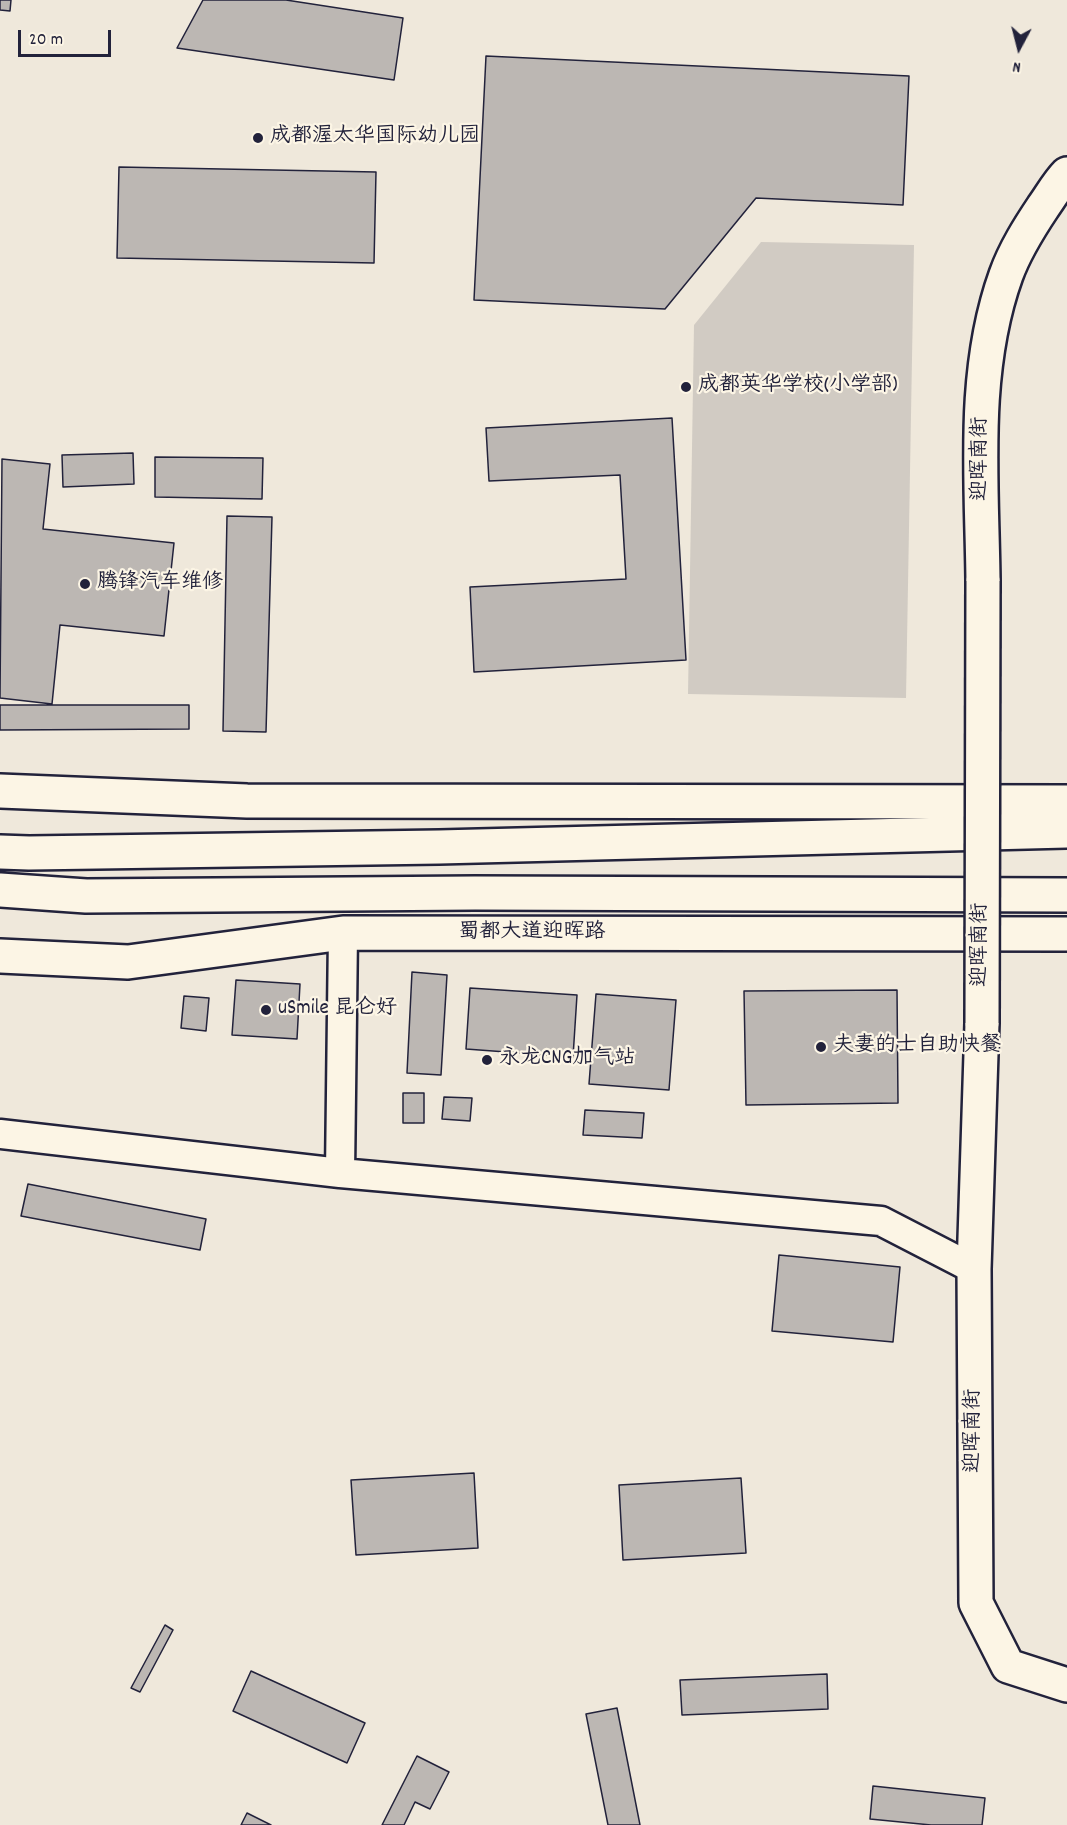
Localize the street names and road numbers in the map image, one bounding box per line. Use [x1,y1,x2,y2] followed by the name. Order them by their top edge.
[969,417,995,501] street label: 迎晖南街
[969,903,995,987] street label: 迎晖南街
[459,921,605,947] street label: 蜀都大道迎晖路
[962,1389,988,1473] street label: 迎晖南街

